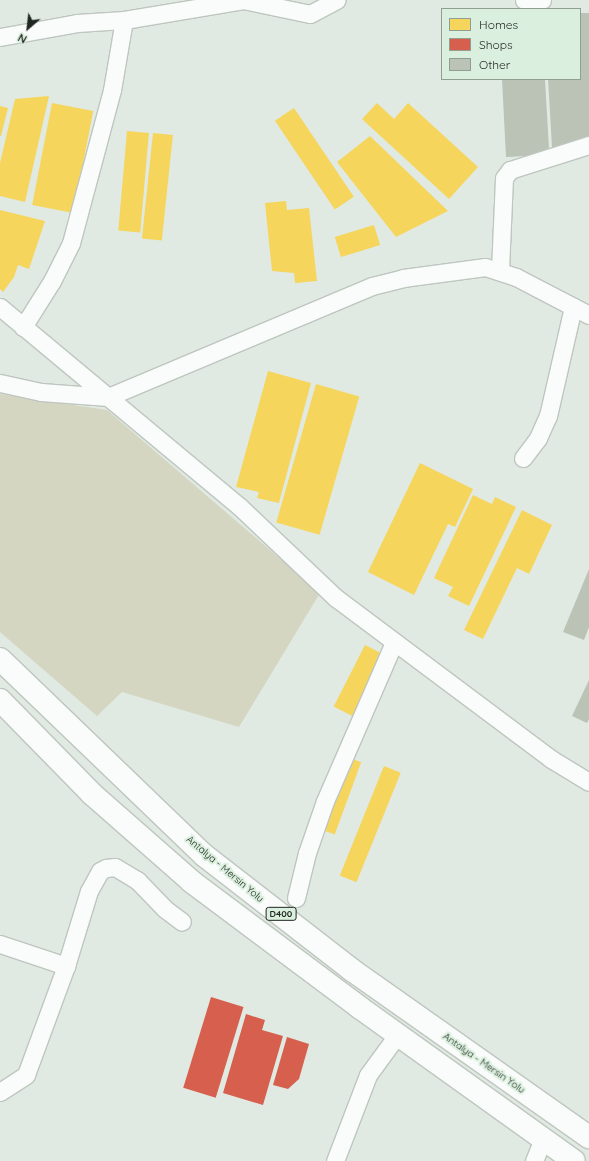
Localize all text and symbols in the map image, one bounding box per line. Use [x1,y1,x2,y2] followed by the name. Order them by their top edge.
[8,8,48,48] north arrow
[441,8,581,80] legend
[479,17,518,32] text: Homes
[16,31,29,47] text: N
[479,37,513,52] text: Shops
[479,57,510,72] text: Other
[184,833,266,905] street label: Antalya - Mersin Yolu
[265,907,297,921] road number: D400
[441,1030,527,1096] street label: Antalya - Mersin Yolu

